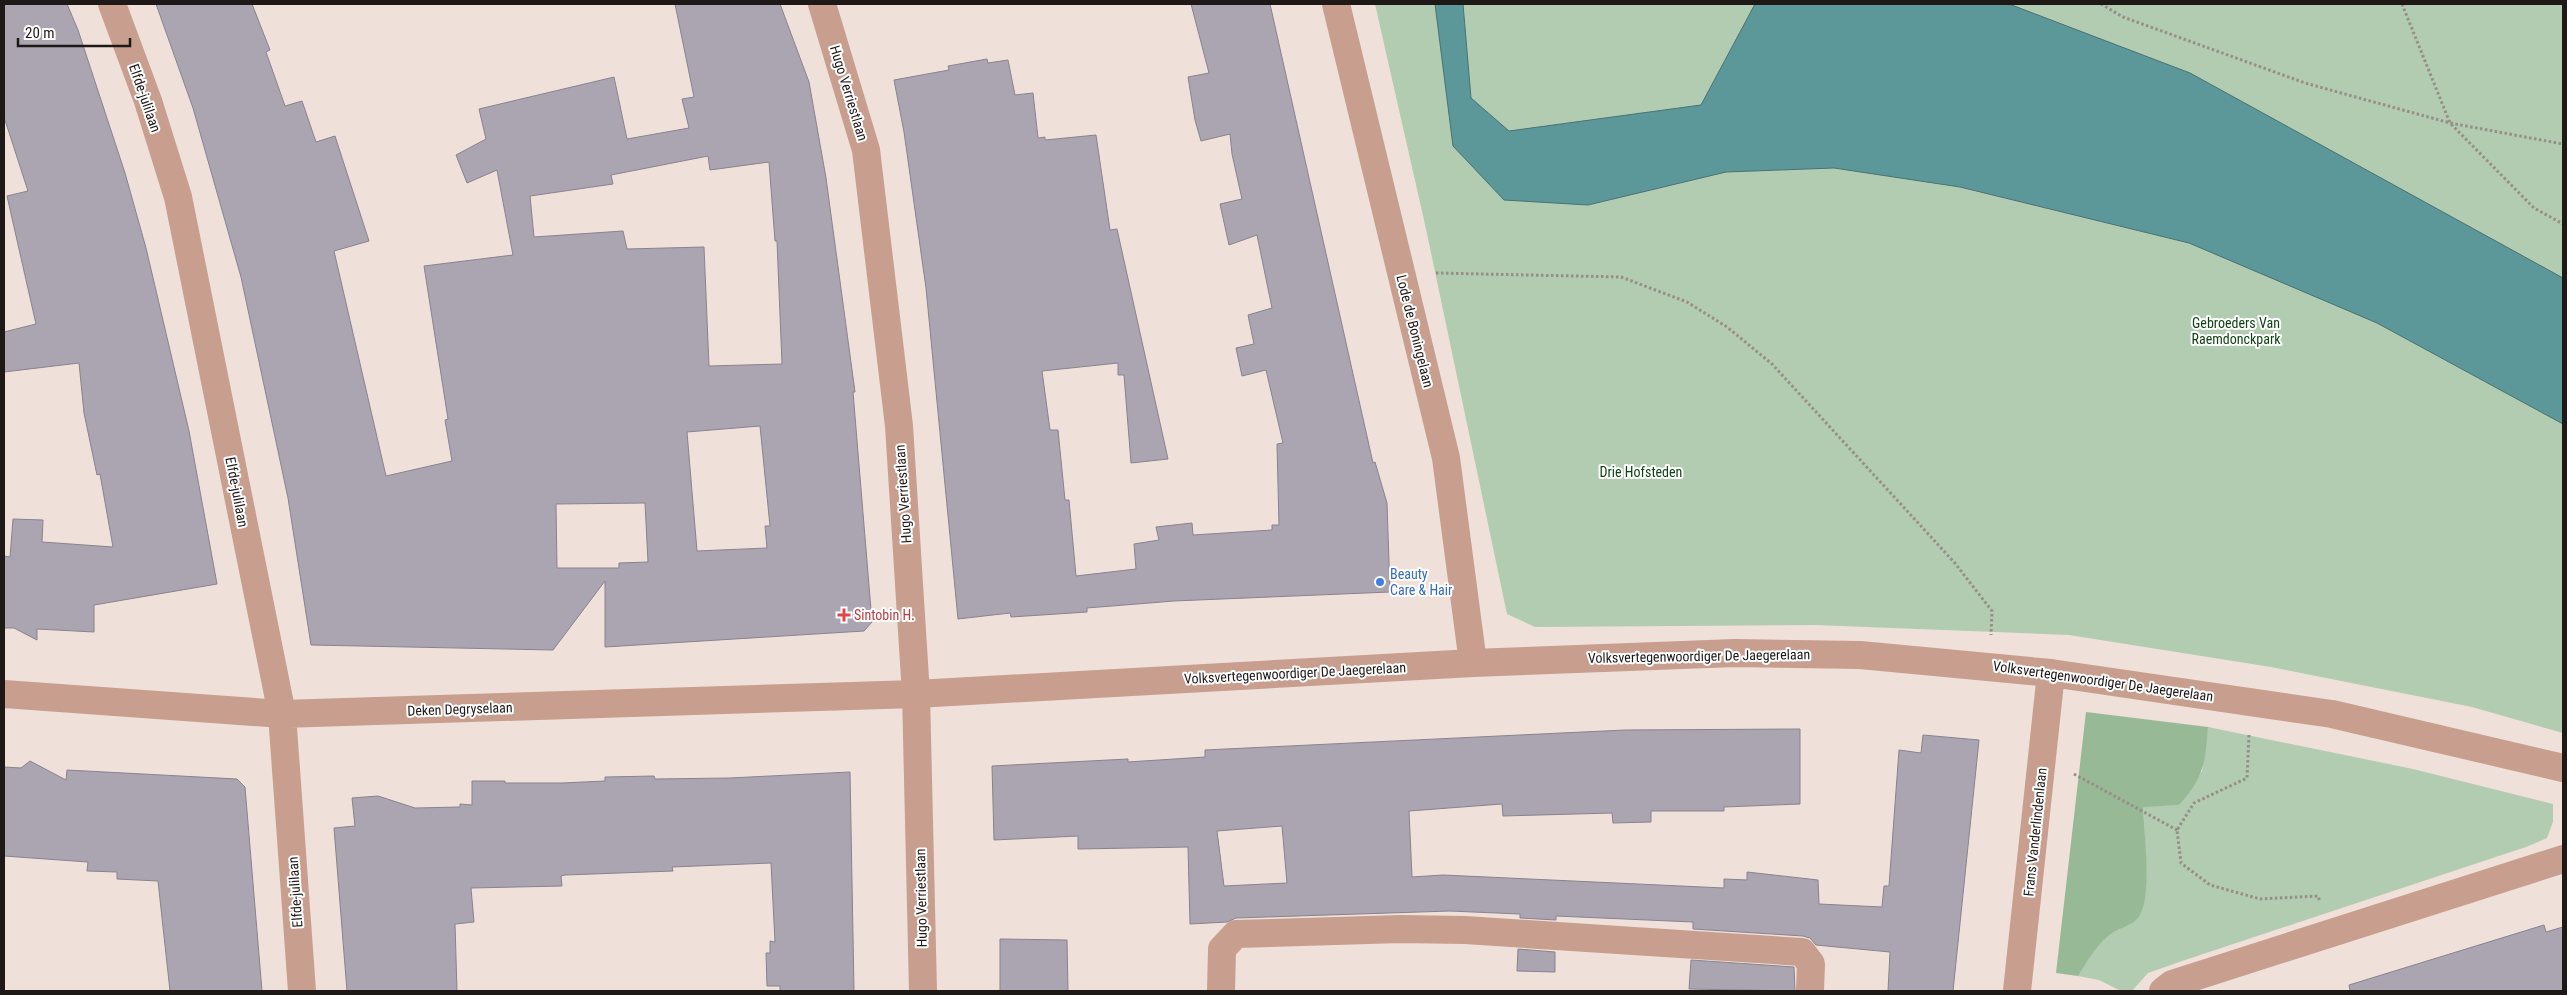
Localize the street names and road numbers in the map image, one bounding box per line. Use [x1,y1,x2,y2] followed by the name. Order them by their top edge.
[827,43,871,143] street label: Hugo Verriestlaan
[126,62,164,134] street label: Elfde-julilaan
[1393,273,1437,389] street label: Lode de Boningelaan
[892,444,914,544] street label: Hugo Verriestlaan
[222,456,252,528] street label: Elfde-julilaan
[1588,646,1810,666] street label: Volksvertegenwoordiger De Jaegerelaan
[1992,658,2214,704] street label: Volksvertegenwoordiger De Jaegerelaan
[1184,659,1406,687] street label: Volksvertegenwoordiger De Jaegerelaan
[407,699,513,719] street label: Deken Degryselaan
[2020,767,2050,897] street label: Frans Vanderlindenlaan
[912,848,930,948] street label: Hugo Verriestlaan
[285,856,305,928] street label: Elfde-julilaan

